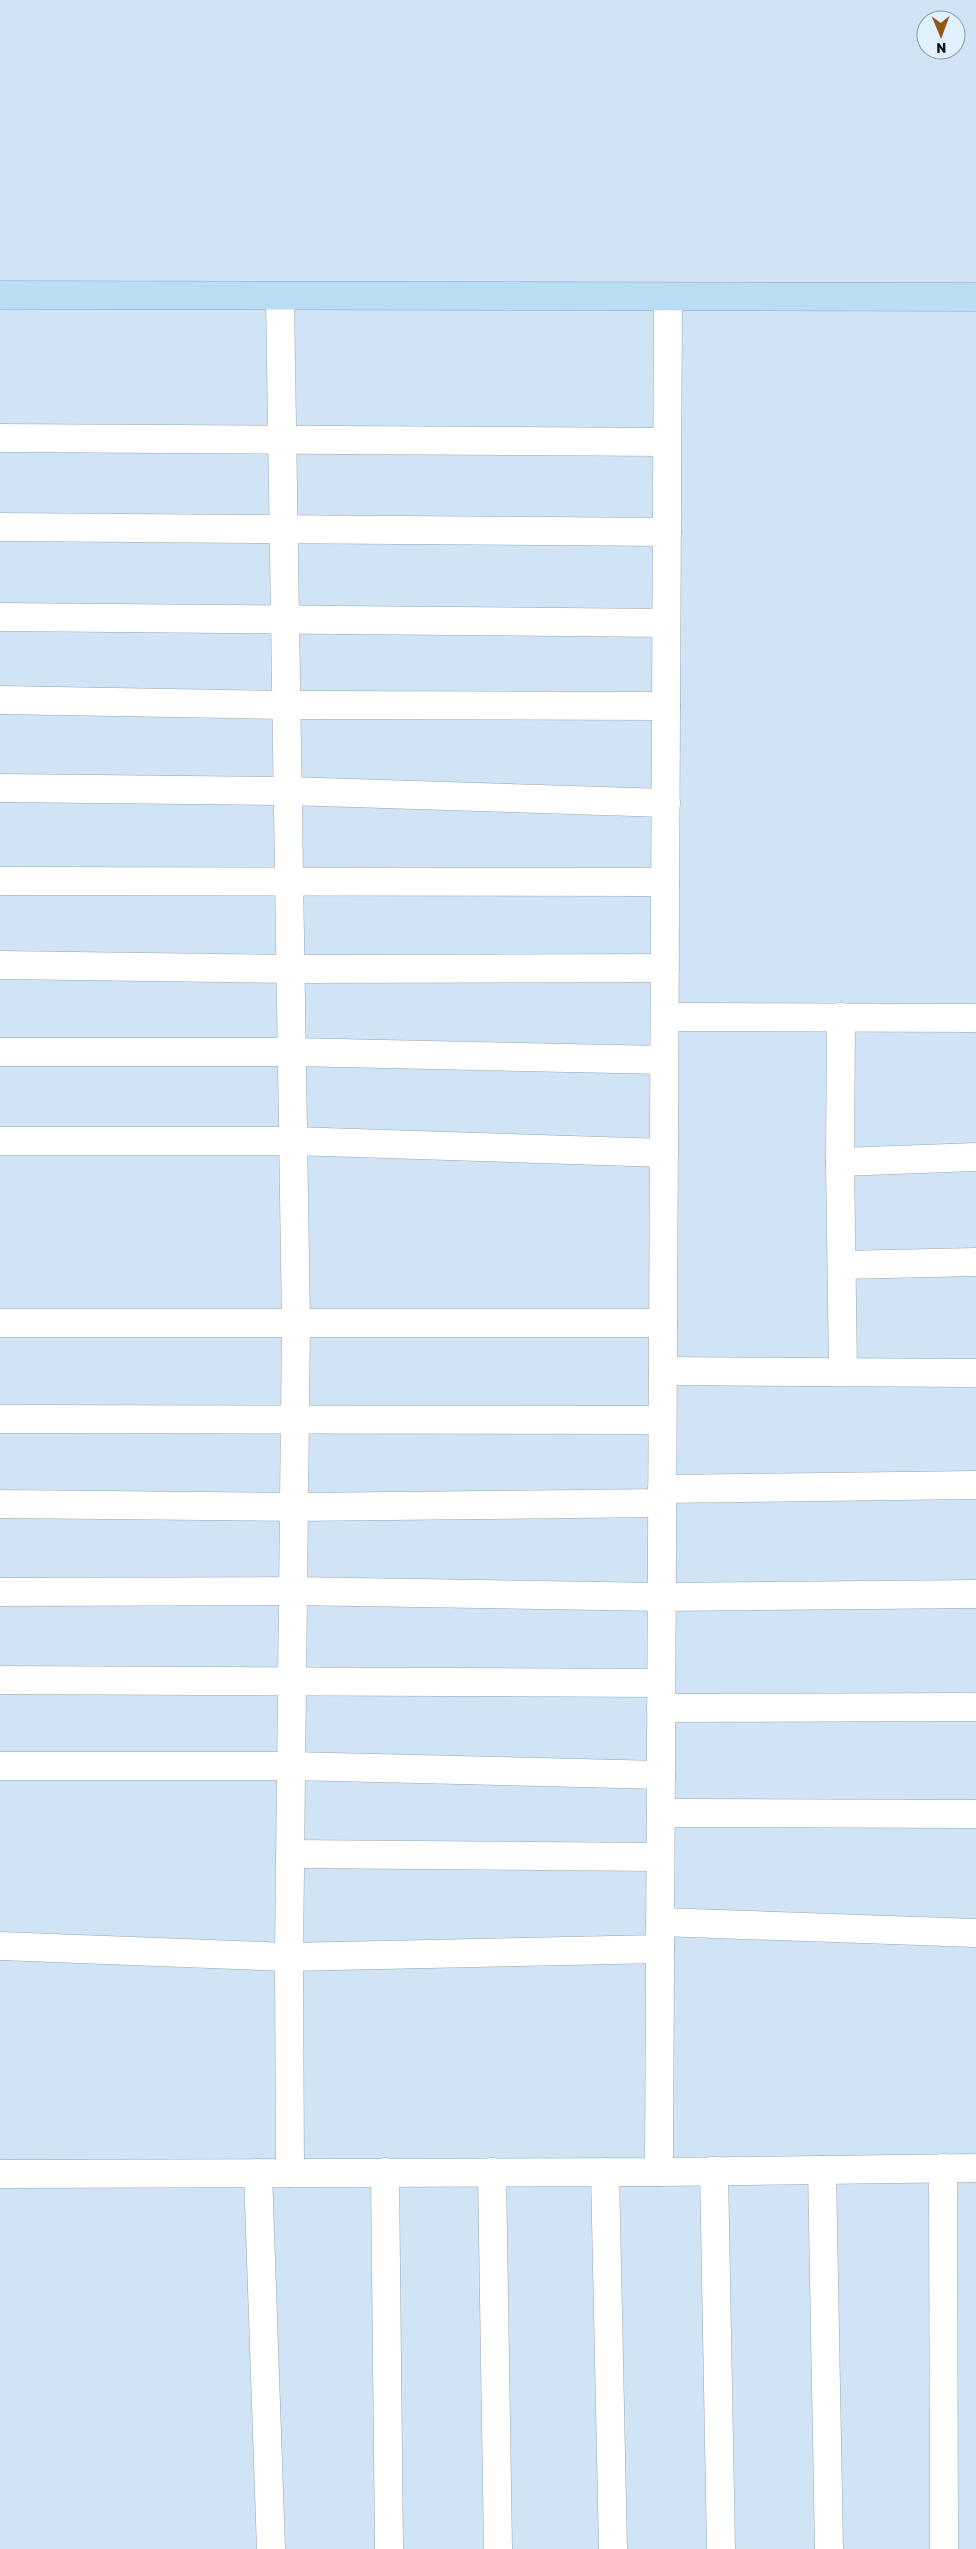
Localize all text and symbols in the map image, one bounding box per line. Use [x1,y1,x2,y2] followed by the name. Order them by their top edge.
[916,10,966,60] north arrow
[936,39,946,56] text: N

